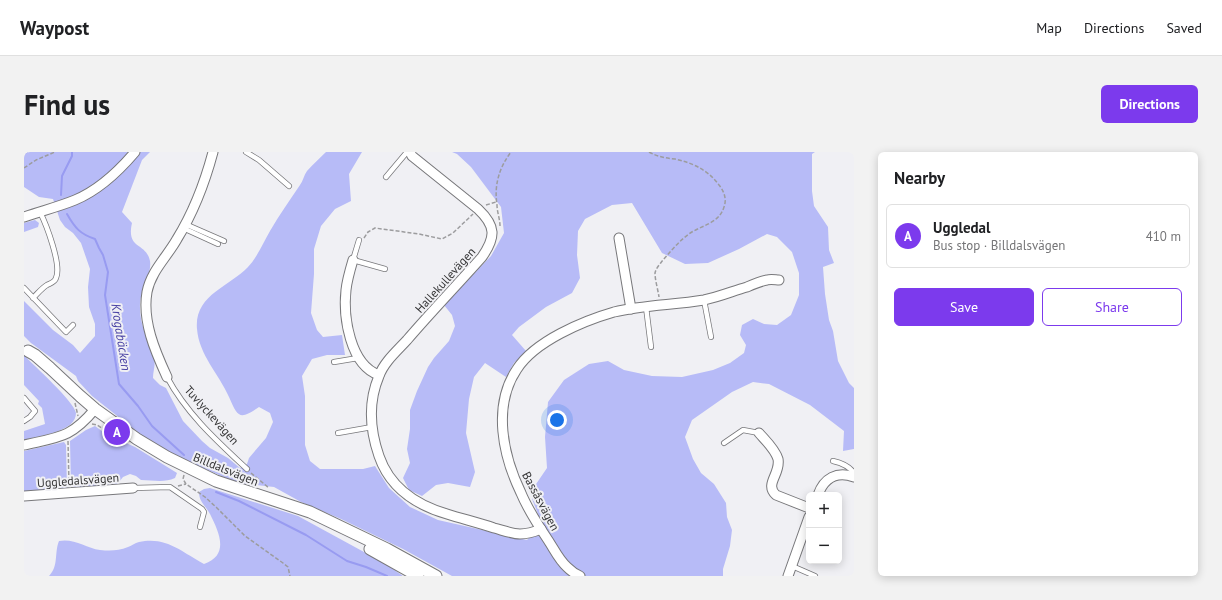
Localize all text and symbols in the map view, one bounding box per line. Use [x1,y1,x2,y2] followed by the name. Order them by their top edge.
[20,16,89,40] text: Waypost
[1036,19,1062,37] text: Map
[1084,19,1144,37] text: Directions
[1166,19,1202,37] text: Saved
[1101,85,1198,123] button: Directions
[24,86,110,123] text: Find us
[894,167,945,189] text: Nearby
[933,218,990,237] text: Uggledal
[904,228,912,245] text: A
[1146,228,1181,245] text: 410 m
[933,237,1065,254] text: Bus stop · Billdalsvägen
[412,244,478,316] street label: Hallekullevägen
[894,288,1034,326] button: Save
[1042,288,1182,326] button: Share
[107,302,135,372] water label: Krogabäcken
[182,382,242,448] street label: Tuvlyckevägen
[547,410,567,430] your location
[104,417,130,447] pin: A
[191,449,261,489] street label: Billdalsvägen
[519,469,563,533] street label: Bassåsvägen
[37,470,119,490] street label: Uggledalsvägen
[806,492,842,564] map controls
[806,492,842,528] button: +
[806,528,842,564] button: −

